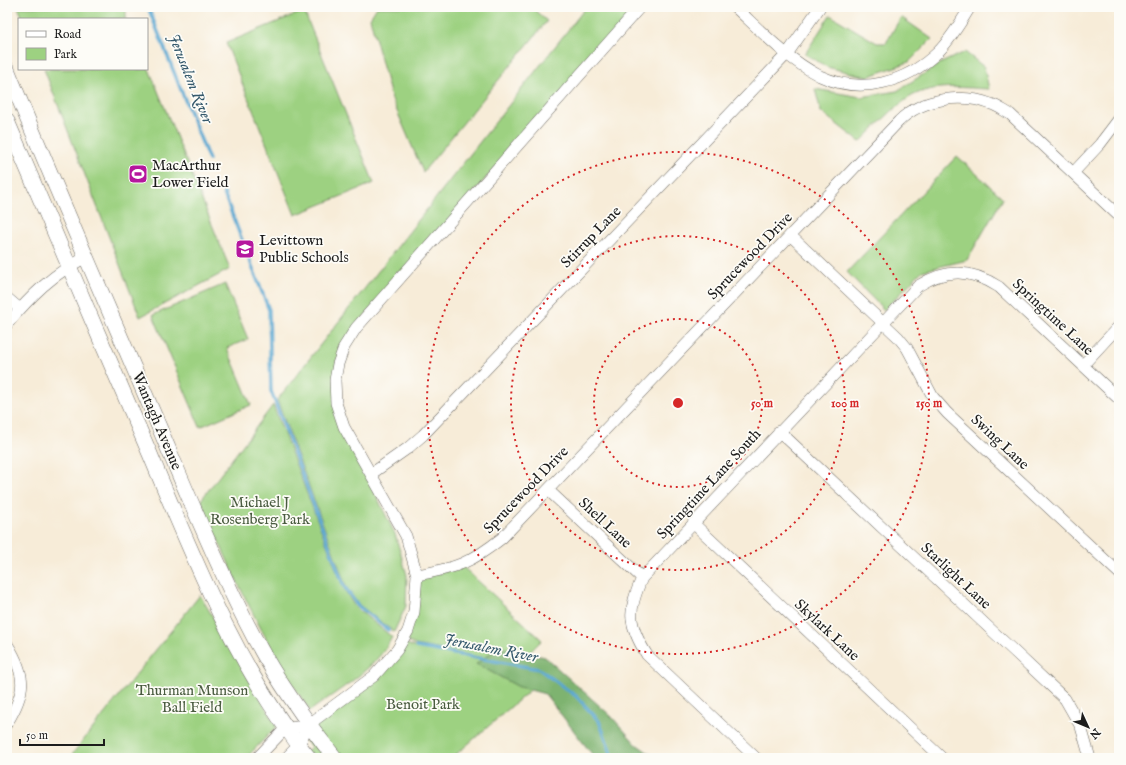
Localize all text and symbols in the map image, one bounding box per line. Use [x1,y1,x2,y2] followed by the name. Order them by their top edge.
[18,18,148,70] legend
[54,27,82,42] text: Road
[163,31,218,128] water label: Jerusalem River
[54,47,77,62] text: Park
[152,156,230,192] place label: MacArthur Lower Field
[127,163,149,185] sports icon: MacArthur Lower Field
[557,202,625,272] street label: Stirrup Lane
[703,208,797,304] street label: Sprucewood Drive
[259,231,349,267] place label: Levittown Public Schools
[234,238,256,260] school or university icon: Levittown Public Schools
[1008,274,1098,360] street label: Springtime Lane
[128,369,186,473] street label: Wantagh Avenue
[671,396,685,410] centre of rings
[751,396,774,411] text: 50 m
[831,396,860,411] text: 100 m
[916,396,943,411] text: 150 m
[967,410,1033,474] street label: Swing Lane
[653,425,765,543] street label: Springtime Lane South
[479,442,573,538] street label: Sprucewood Drive
[210,493,311,529] park label: Michael J Rosenberg Park
[574,494,636,553] street label: Shell Lane
[917,539,995,614] street label: Starlight Lane
[790,595,864,665] street label: Skylark Lane
[442,630,541,668] water label: Jerusalem River
[136,681,248,717] park label: Thurman Munson Ball Field
[386,695,461,714] park label: Benoit Park
[1068,707,1108,747] north arrow
[20,721,104,747] scale bar
[1086,724,1104,742] text: N
[26,728,48,743] text: 50 m

